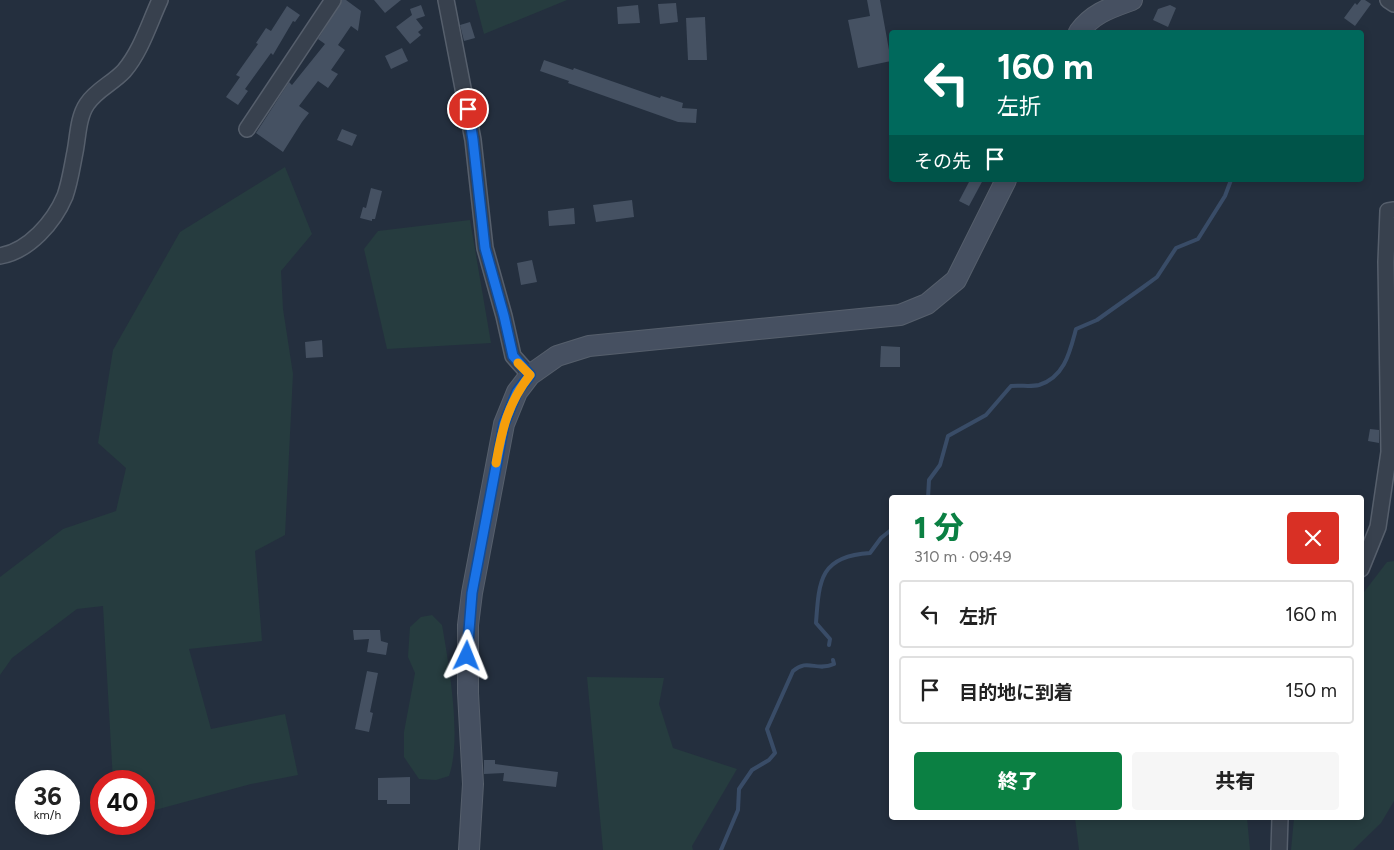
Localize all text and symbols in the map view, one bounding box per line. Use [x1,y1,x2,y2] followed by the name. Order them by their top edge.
[997,46,1094,88] text: 160 m
[914,50,979,115] icon: left
[447,88,489,130] pin
[997,93,1041,120] text: 左折
[454,95,482,123] icon: arrive
[981,145,1009,173] icon: arrive
[914,150,971,173] text: その先
[914,509,964,546] text: 1 分
[1287,512,1339,564] button: close
[914,547,1011,566] text: 310 m · 09:49
[916,600,944,628] icon: left
[1285,603,1337,626] text: 160 m
[959,605,997,628] text: 左折
[440,629,492,681] position arrow
[916,676,944,704] icon: arrive
[1285,679,1337,702] text: 150 m
[959,681,1073,704] text: 目的地に到着
[914,752,1122,810] button: 終了
[1132,752,1339,810] button: 共有
[90,770,155,835] speed limit sign: 40
[33,781,62,811] text: 36
[34,808,61,822] text: km/h

